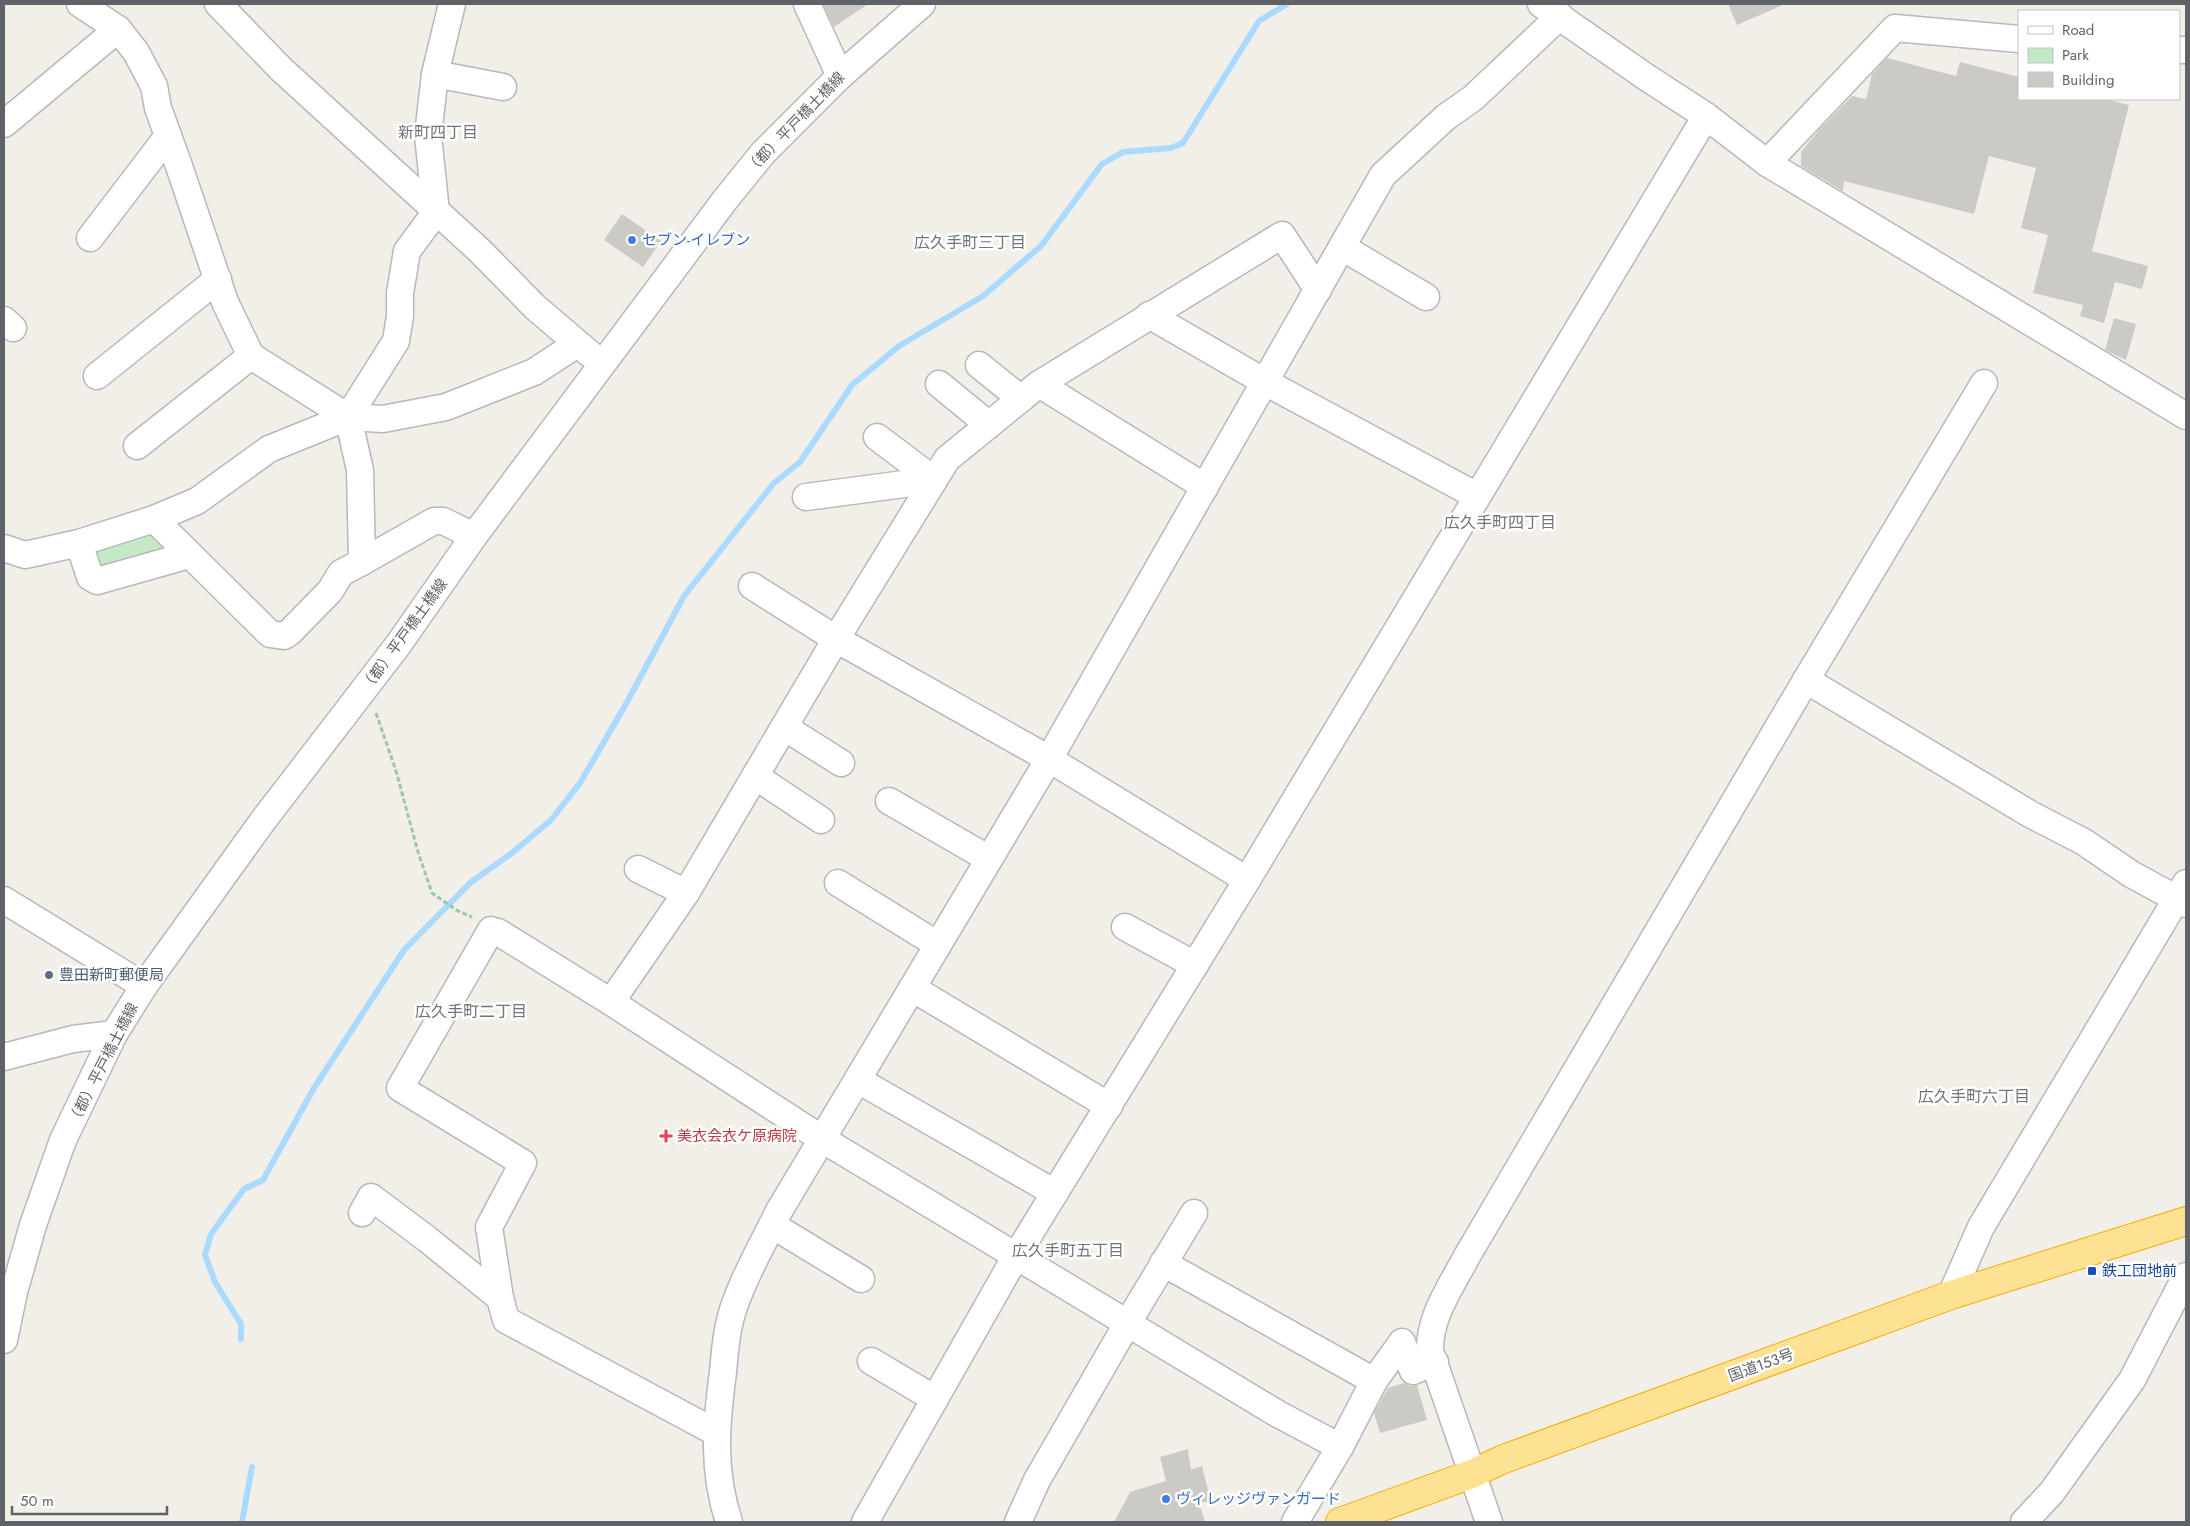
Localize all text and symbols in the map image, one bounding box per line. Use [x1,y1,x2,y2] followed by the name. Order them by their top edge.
[2018,10,2180,100] legend
[2062,19,2094,41] text: Road
[2062,44,2089,66] text: Park
[740,67,850,179] street label: （都）平戸橋土橋線
[2062,69,2114,91] text: Building
[398,121,478,144] district label: 新町四丁目
[642,229,750,251] place label: セブン-イレブン
[914,231,1026,254] district label: 広久手町三丁目
[626,234,638,246] marker: セブン-イレブン
[1444,511,1556,534] district label: 広久手町四丁目
[355,574,453,696] street label: （都）平戸橋土橋線
[59,964,164,986] place label: 豊田新町郵便局
[43,969,55,981] marker: 豊田新町郵便局
[63,999,143,1129] street label: （都）平戸橋土橋線
[415,1000,527,1023] district label: 広久手町二丁目
[1918,1085,2030,1108] district label: 広久手町六丁目
[677,1125,797,1147] place label: 美衣会衣ケ原病院
[659,1129,673,1143] marker: 美衣会衣ケ原病院
[1012,1239,1124,1262] district label: 広久手町五丁目
[2102,1260,2177,1282] place label: 鉄工団地前
[2086,1265,2098,1277] marker: 鉄工団地前
[1725,1343,1797,1387] street label: 国道153号
[12,1484,168,1516] scale bar
[1176,1488,1341,1510] place label: ヴィレッジヴァンガード
[20,1490,54,1512] text: 50 m
[1160,1493,1172,1505] marker: ヴィレッジヴァンガード

